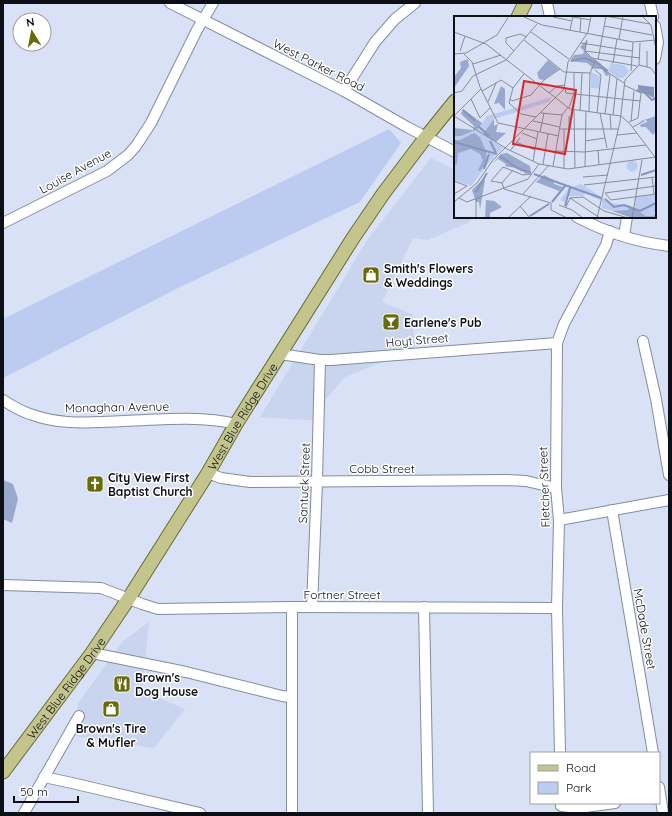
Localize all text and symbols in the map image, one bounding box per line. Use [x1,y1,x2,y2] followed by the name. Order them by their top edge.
[12,12,52,52] north arrow
[25,15,35,30] text: N
[454,16,656,218] inset map
[271,35,367,95] street label: West Parker Road
[36,145,114,197] street label: Louise Avenue
[384,261,474,290] place label: Smith's Flowers & Weddings
[361,265,381,285] shop icon: Smith's Flowers & Weddings
[381,312,401,332] bar icon: Earlene's Pub
[404,315,482,330] place label: Earlene's Pub
[385,330,449,350] street label: Hoyt Street
[204,360,280,472] street label: West Blue Ridge Drive
[65,399,169,415] street label: Monaghan Avenue
[295,442,313,524] street label: Santuck Street
[535,446,553,528] street label: Fletcher Street
[349,461,415,476] street label: Cobb Street
[108,470,193,499] place label: City View First Baptist Church
[85,474,105,494] church icon: City View First Baptist Church
[304,587,380,602] street label: Fortner Street
[630,587,660,671] street label: McDade Street
[23,634,108,742] street label: West Blue Ridge Drive
[135,670,198,699] place label: Brown's Dog House
[112,674,132,694] restaurant icon: Brown's Dog House
[101,699,121,719] shop icon: Brown's Tire & Mufler
[76,721,146,750] place label: Brown's Tire & Mufler
[530,752,660,804] legend
[566,760,596,775] text: Road
[14,778,78,804] scale bar
[566,780,591,795] text: Park
[20,784,48,799] text: 50 m

